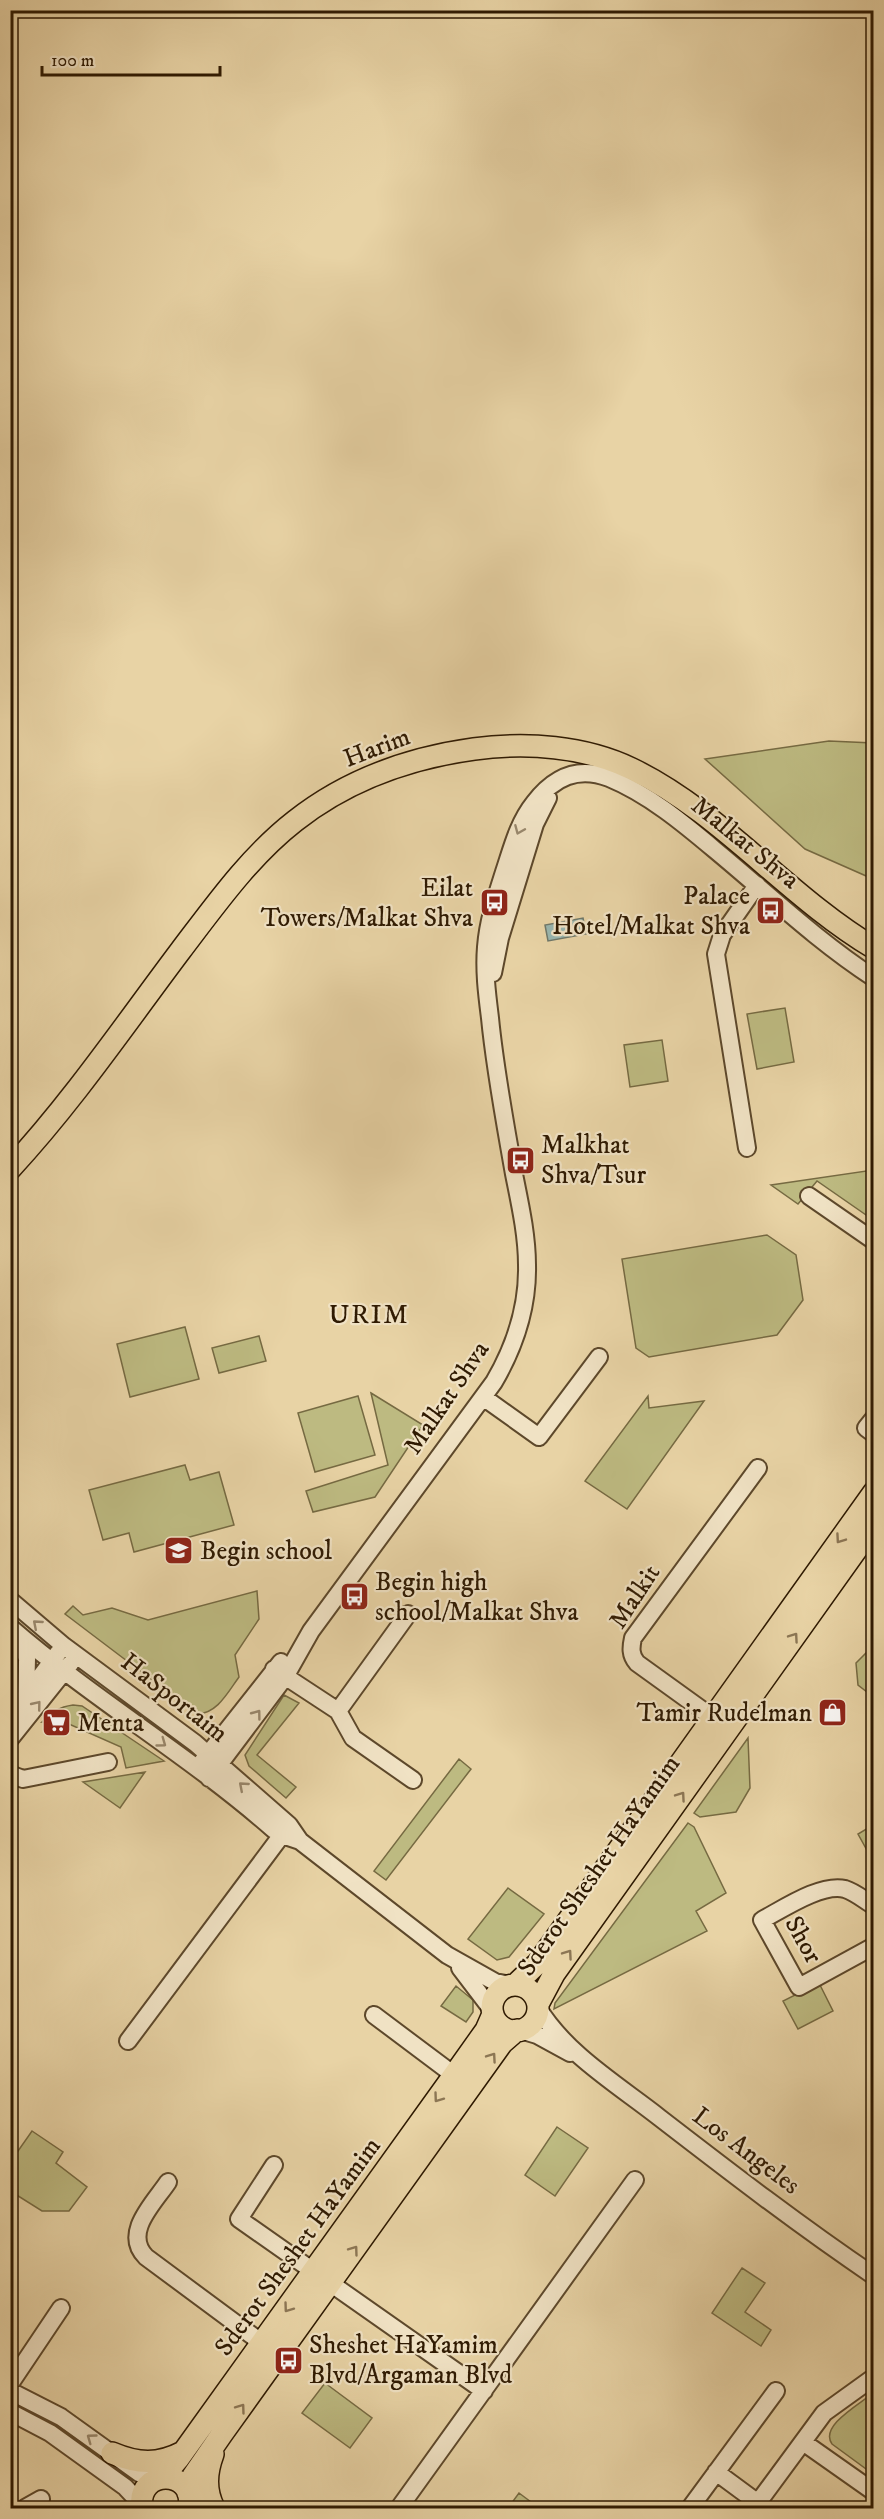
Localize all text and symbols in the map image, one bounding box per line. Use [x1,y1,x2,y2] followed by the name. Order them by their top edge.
[42,39,220,77] scale bar
[51,50,94,72] text: 100 m
[339,720,415,776] street label: Harim
[684,789,806,897] street label: Malkat Shva
[514,823,526,834] one-way arrow
[261,872,473,935] place label: Eilat Towers/Malkat Shva
[552,880,750,943] place label: Palace Hotel/Malkat Shva
[478,887,510,919] bus stop icon: Eilat Towers/Malkat Shva
[755,895,787,927] bus stop icon: Palace Hotel/Malkat Shva
[541,1129,646,1192] place label: Malkhat Shva/Tsur
[504,1144,536,1176] bus stop icon: Malkhat Shva/Tsur
[329,1298,409,1332] district label: URIM
[397,1335,497,1461] street label: Malkat Shva
[836,1533,847,1544] one-way arrow
[163,1535,195,1567] school or university icon: Begin school
[200,1535,332,1568] place label: Begin school
[602,1558,668,1636] street label: Malkit
[375,1566,579,1629] place label: Begin high school/Malkat Shva
[338,1581,370,1613] bus stop icon: Begin high school/Malkat Shva
[33,1620,44,1631] one-way arrow
[787,1632,798,1643] one-way arrow
[114,1646,234,1750] street label: HaSportaim
[637,1697,812,1730] place label: Tamir Rudelman
[817,1697,849,1729] shop icon: Tamir Rudelman
[30,1701,41,1712] one-way arrow
[40,1707,72,1739] supermarket icon: Menta
[77,1707,144,1740] place label: Menta
[249,1710,260,1721] one-way arrow
[156,1736,167,1747] one-way arrow
[510,1749,688,1983] street label: Sderot Sheshet HaYamim
[239,1783,250,1794] one-way arrow
[674,1791,685,1802] one-way arrow
[777,1910,830,1970] street label: Shor
[561,1950,572,1961] one-way arrow
[485,2053,496,2064] one-way arrow
[434,2091,445,2102] one-way arrow
[686,2100,806,2202] street label: Los Angeles
[208,2131,388,2363] street label: Sderot Sheshet HaYamim
[347,2246,358,2257] one-way arrow
[284,2301,295,2312] one-way arrow
[309,2329,512,2392] place label: Sheshet HaYamim Blvd/Argaman Blvd
[272,2344,304,2376] bus stop icon: Sheshet HaYamim Blvd/Argaman Blvd
[234,2404,245,2415] one-way arrow
[86,2434,97,2445] one-way arrow

